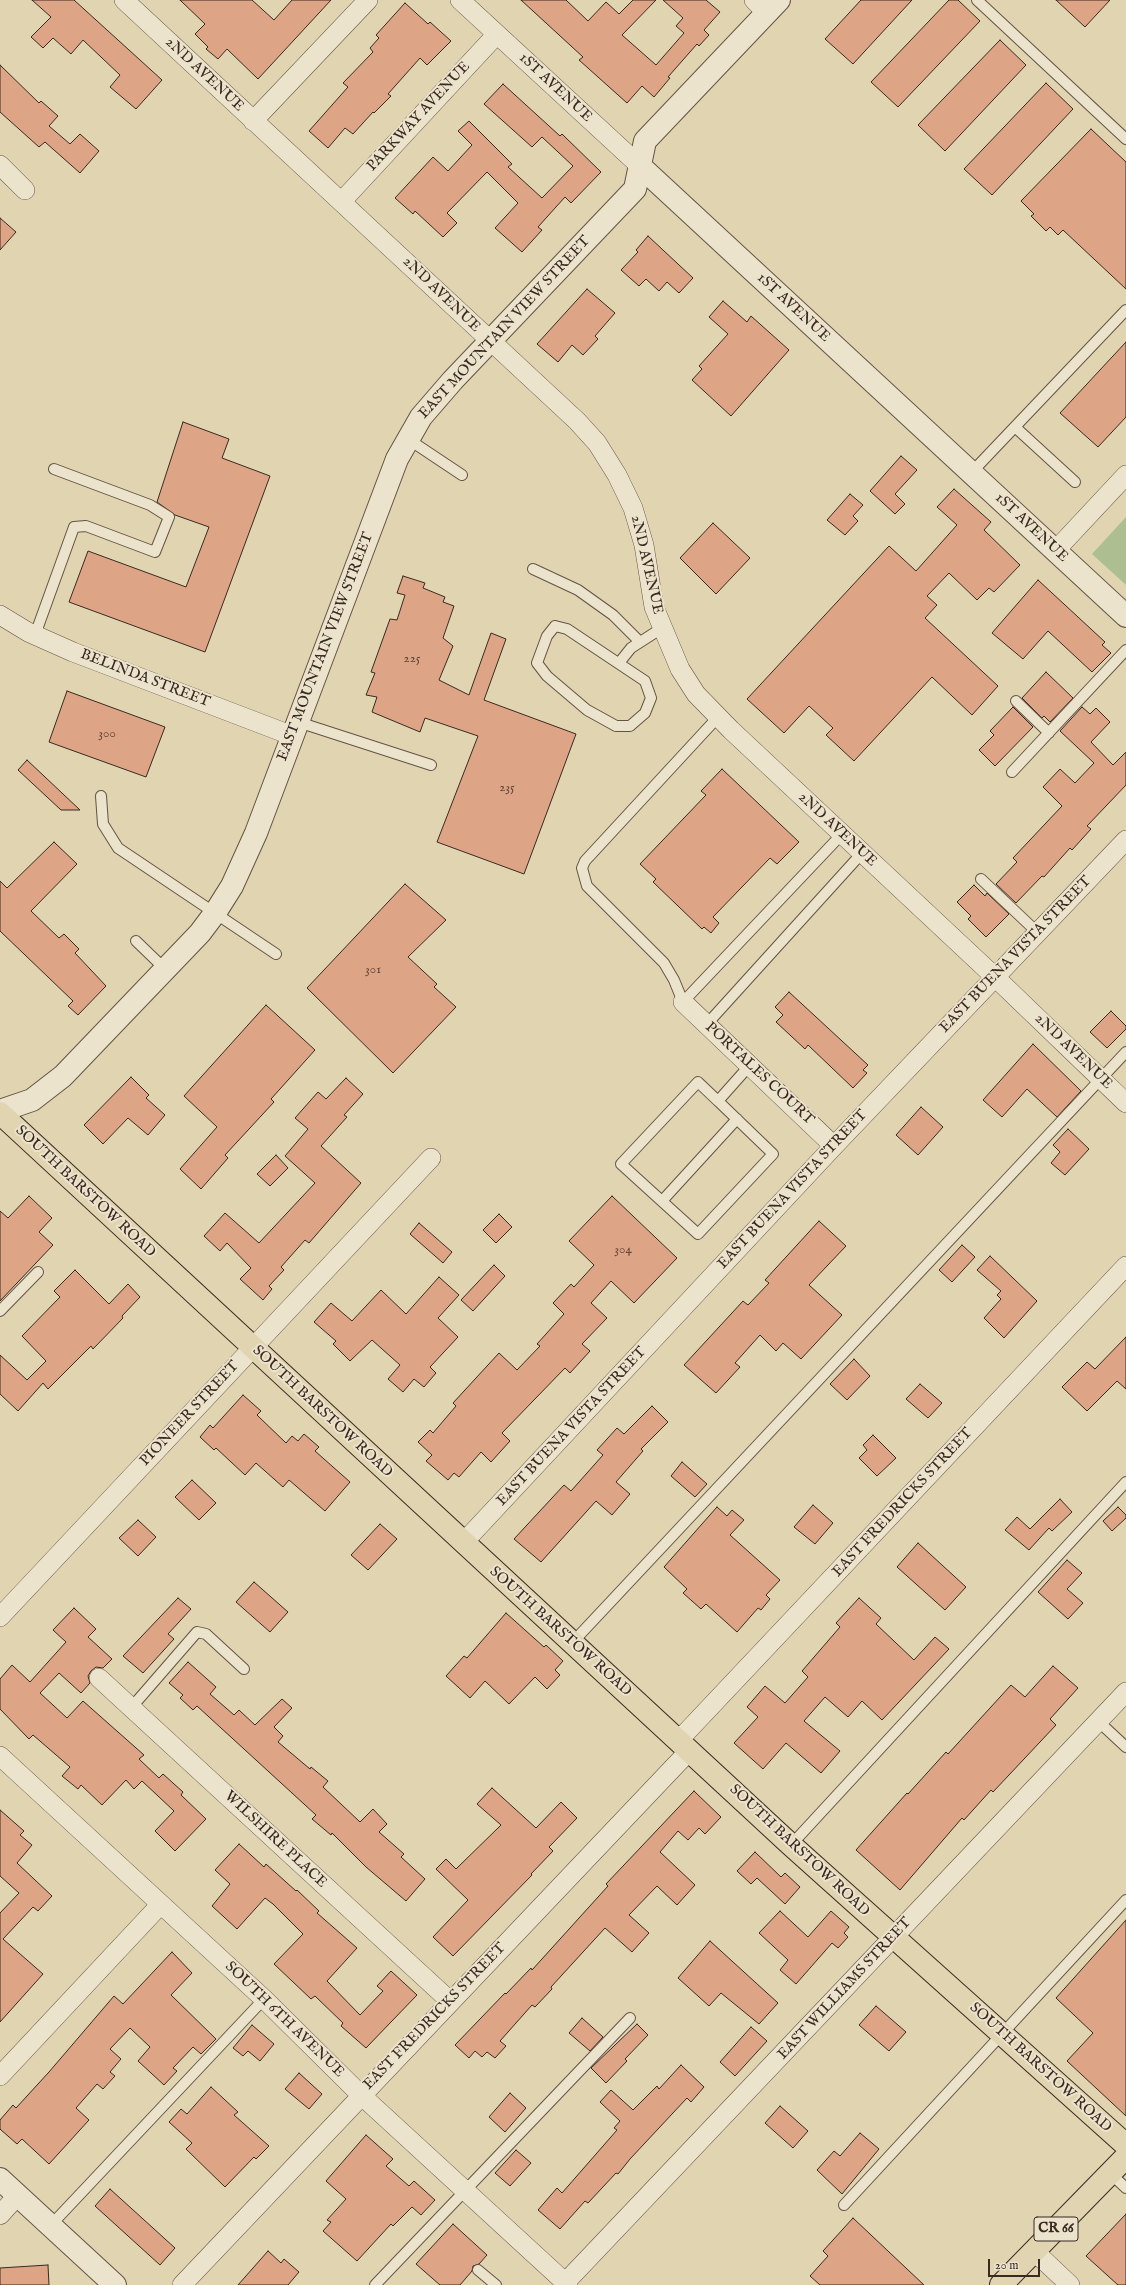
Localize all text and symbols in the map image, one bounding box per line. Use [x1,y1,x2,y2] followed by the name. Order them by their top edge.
[161,34,247,116] street label: 2ND AVENUE
[515,50,595,126] street label: 1ST AVENUE
[364,58,474,176] street label: PARKWAY AVENUE
[415,233,595,423] street label: EAST MOUNTAIN VIEW STREET
[398,253,484,337] street label: 2ND AVENUE
[753,270,833,346] street label: 1ST AVENUE
[991,490,1071,566] street label: 1ST AVENUE
[626,514,666,616] street label: 2ND AVENUE
[274,530,378,764] street label: EAST MOUNTAIN VIEW STREET
[78,646,212,712] street label: BELINDA STREET
[404,651,420,667] house number: 225
[98,726,116,742] house number: 300
[499,780,515,796] house number: 235
[794,789,880,871] street label: 2ND AVENUE
[936,873,1096,1037] street label: EAST BUENA VISTA STREET
[365,962,381,978] house number: 301
[1030,1010,1116,1094] street label: 2ND AVENUE
[701,1019,817,1129] street label: PORTALES COURT
[715,1107,871,1273] street label: EAST BUENA VISTA STREET
[11,1122,159,1262] street label: SOUTH BARSTOW ROAD
[614,1242,632,1258] house number: 304
[248,1342,396,1482] street label: SOUTH BARSTOW ROAD
[494,1344,650,1510] street label: EAST BUENA VISTA STREET
[137,1358,243,1470] street label: PIONEER STREET
[829,1425,977,1581] street label: EAST FREDRICKS STREET
[485,1563,635,1701] street label: SOUTH BARSTOW ROAD
[725,1781,873,1921] street label: SOUTH BARSTOW ROAD
[220,1788,330,1892] street label: WILSHIRE PLACE
[774,1914,916,2064] street label: EAST WILLIAMS STREET
[360,1940,510,2094] street label: EAST FREDRICKS STREET
[221,1958,347,2082] street label: SOUTH 6TH AVENUE
[965,1999,1115,2137] street label: SOUTH BARSTOW ROAD
[1034,2217,1078,2241] road number: CR 66
[990,2251,1042,2277] scale bar
[995,2258,1018,2273] text: 20 m

